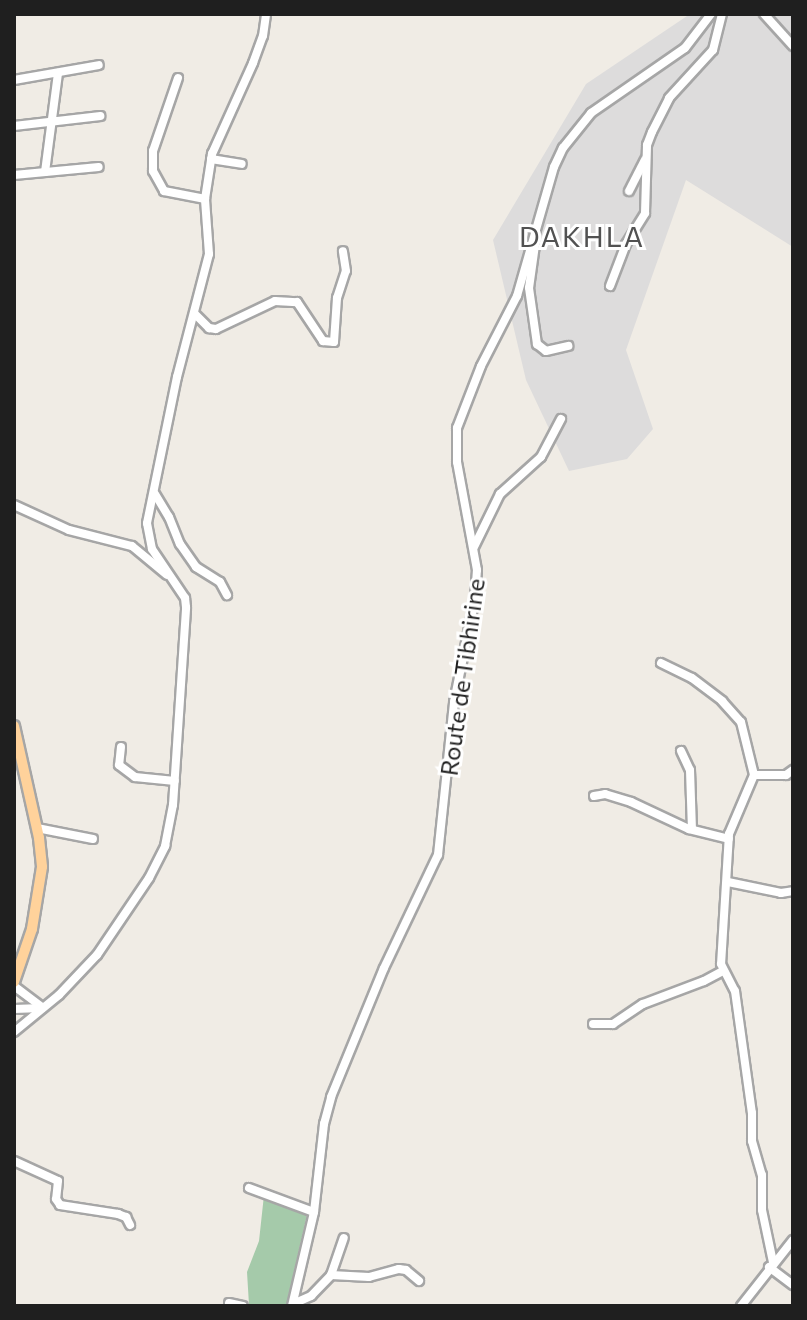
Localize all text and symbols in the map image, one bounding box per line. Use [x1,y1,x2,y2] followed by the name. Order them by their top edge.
[519,219,645,253] district label: DAKHLA
[434,577,490,777] street label: Route de Tibhirine

